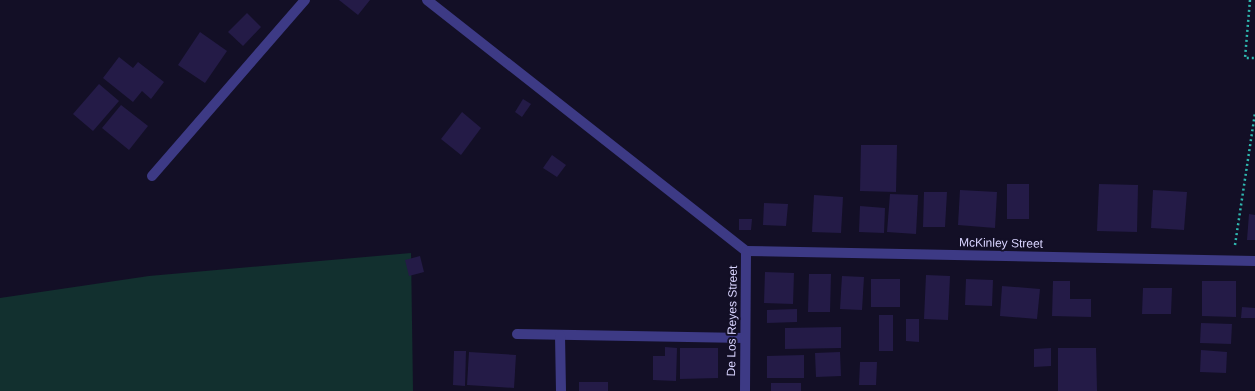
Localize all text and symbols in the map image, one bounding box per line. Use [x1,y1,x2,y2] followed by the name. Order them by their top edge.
[959,235,1044,251] street label: McKinley Street
[724,265,740,376] street label: De Los Reyes Street

